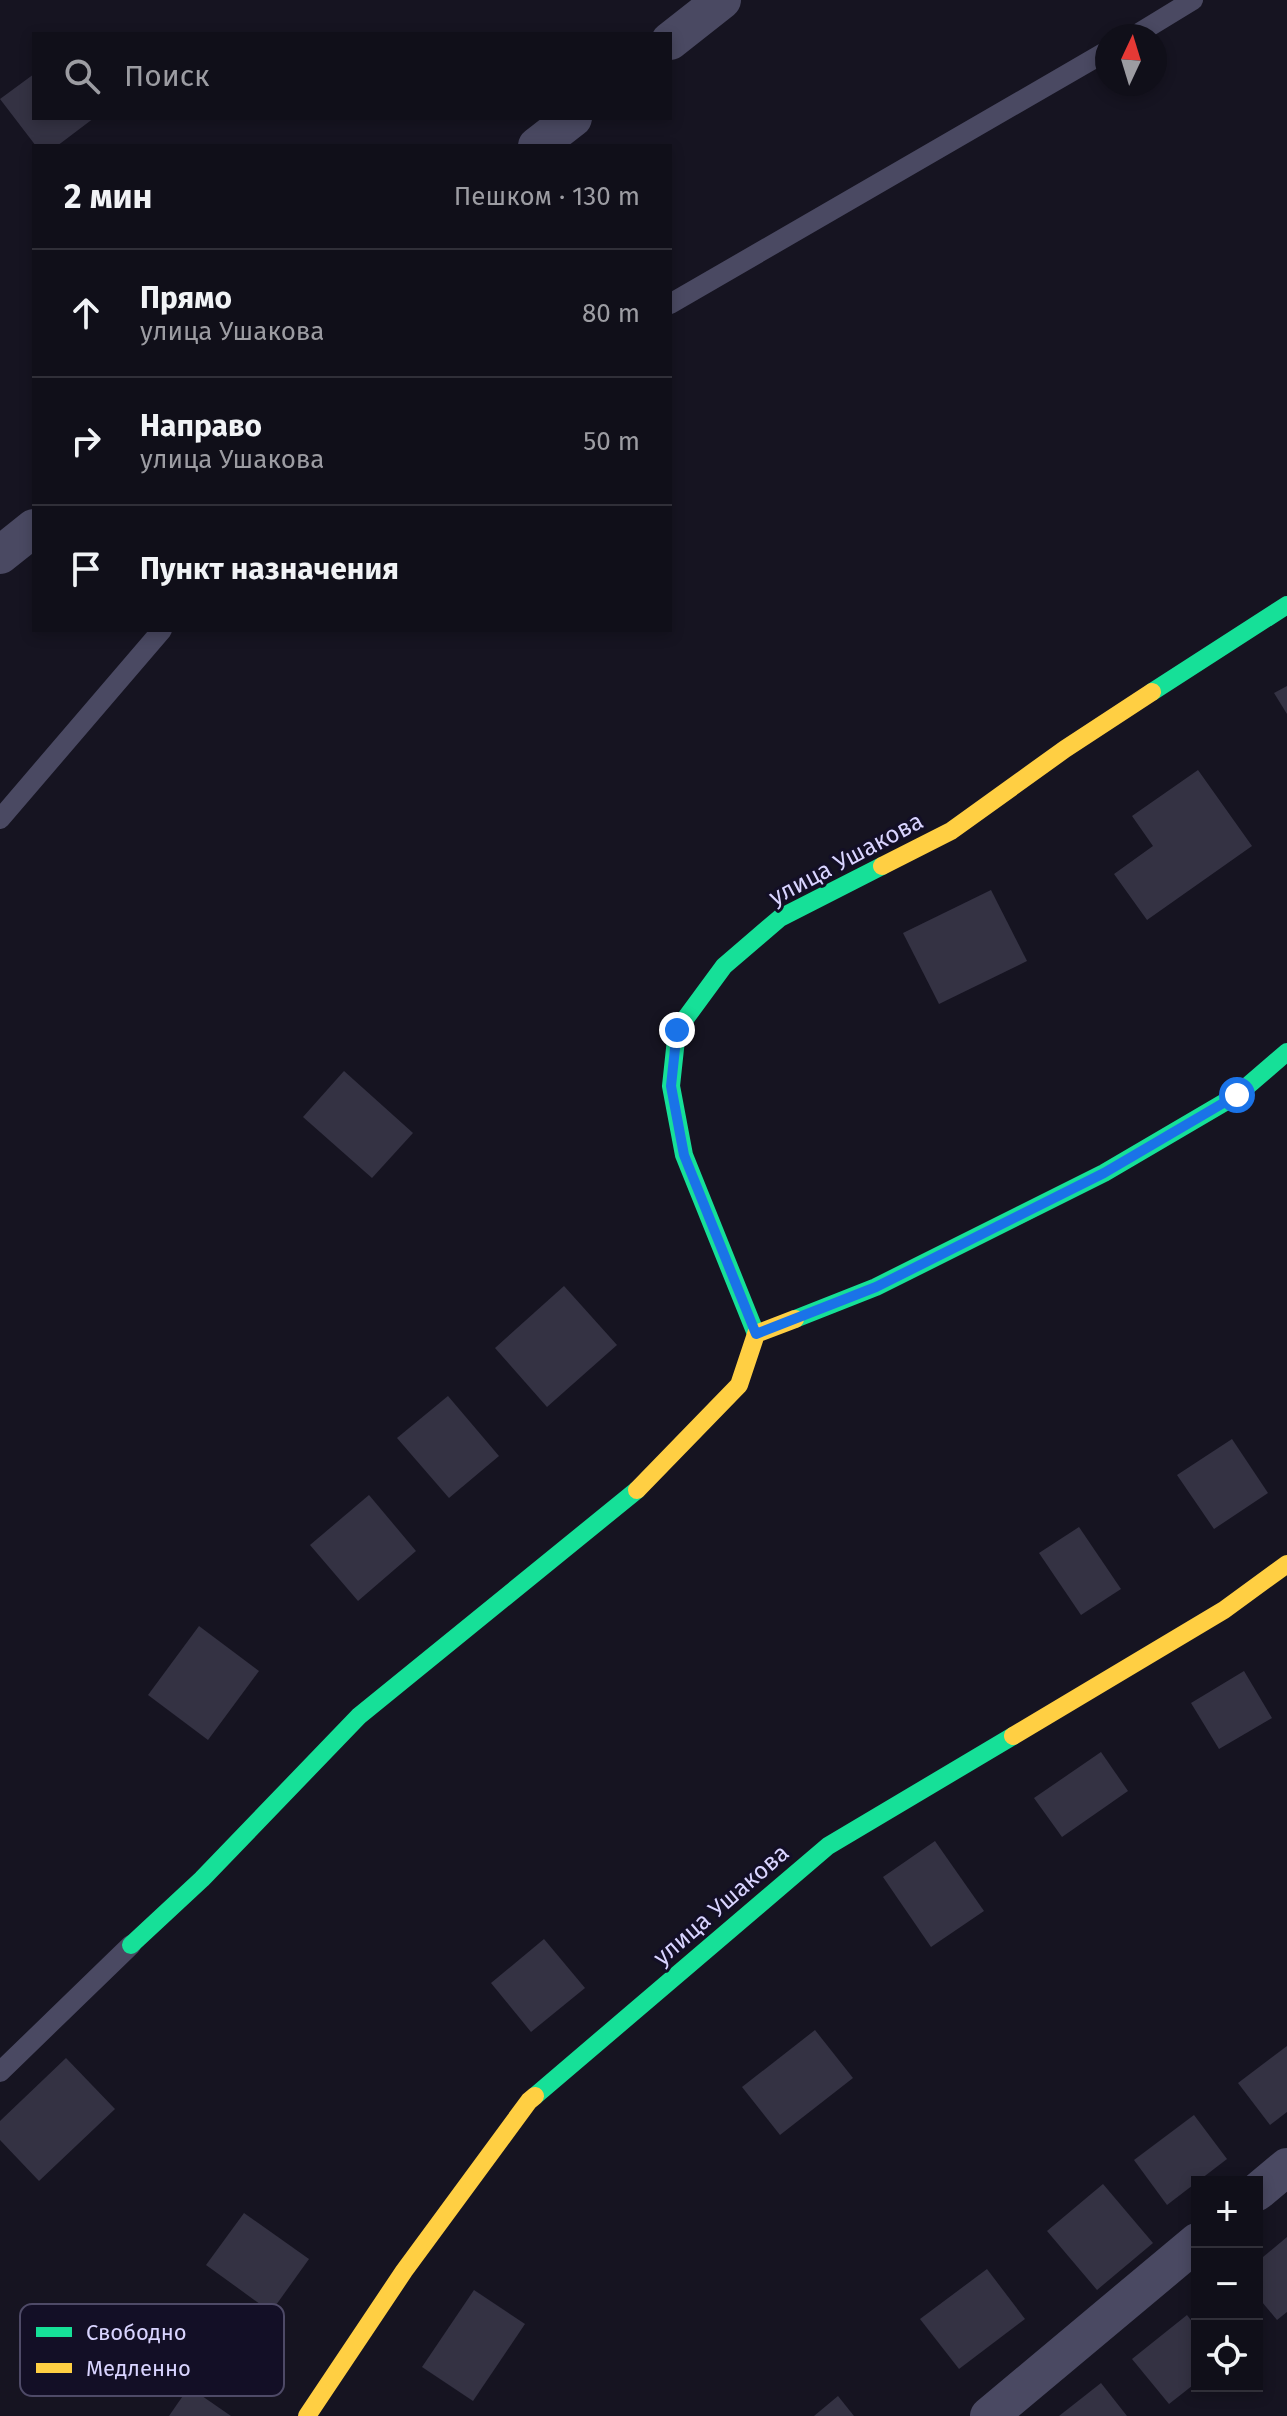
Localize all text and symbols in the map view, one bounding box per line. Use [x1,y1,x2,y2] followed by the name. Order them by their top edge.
[1095,24,1167,96] north arrow
[32,32,672,120] search box
[60,54,104,98] icon: search
[124,58,210,94] text: Поиск
[64,176,153,217] text: 2 мин
[454,181,640,212] text: Пешком · 130 m
[140,280,232,316] text: Прямо
[64,291,108,335] icon: ahead
[582,298,640,329] text: 80 m
[140,316,324,347] text: улица Ушакова
[140,408,262,444] text: Направо
[64,419,108,463] icon: right
[583,426,640,457] text: 50 m
[140,444,324,475] text: улица Ушакова
[64,547,108,591] icon: arrive
[140,551,399,587] text: Пункт назначения
[764,807,928,911] street label: улица Ушакова
[659,1012,695,1048] route end
[1219,1077,1255,1113] route start
[648,1839,794,1971] street label: улица Ушакова
[1191,2176,1263,2392] map controls
[1191,2176,1263,2248] button: +
[1191,2248,1263,2320] button: −
[20,2304,284,2396] legend
[86,2319,187,2346] text: Свободно
[1191,2320,1263,2392] button: locate
[86,2355,191,2382] text: Медленно

